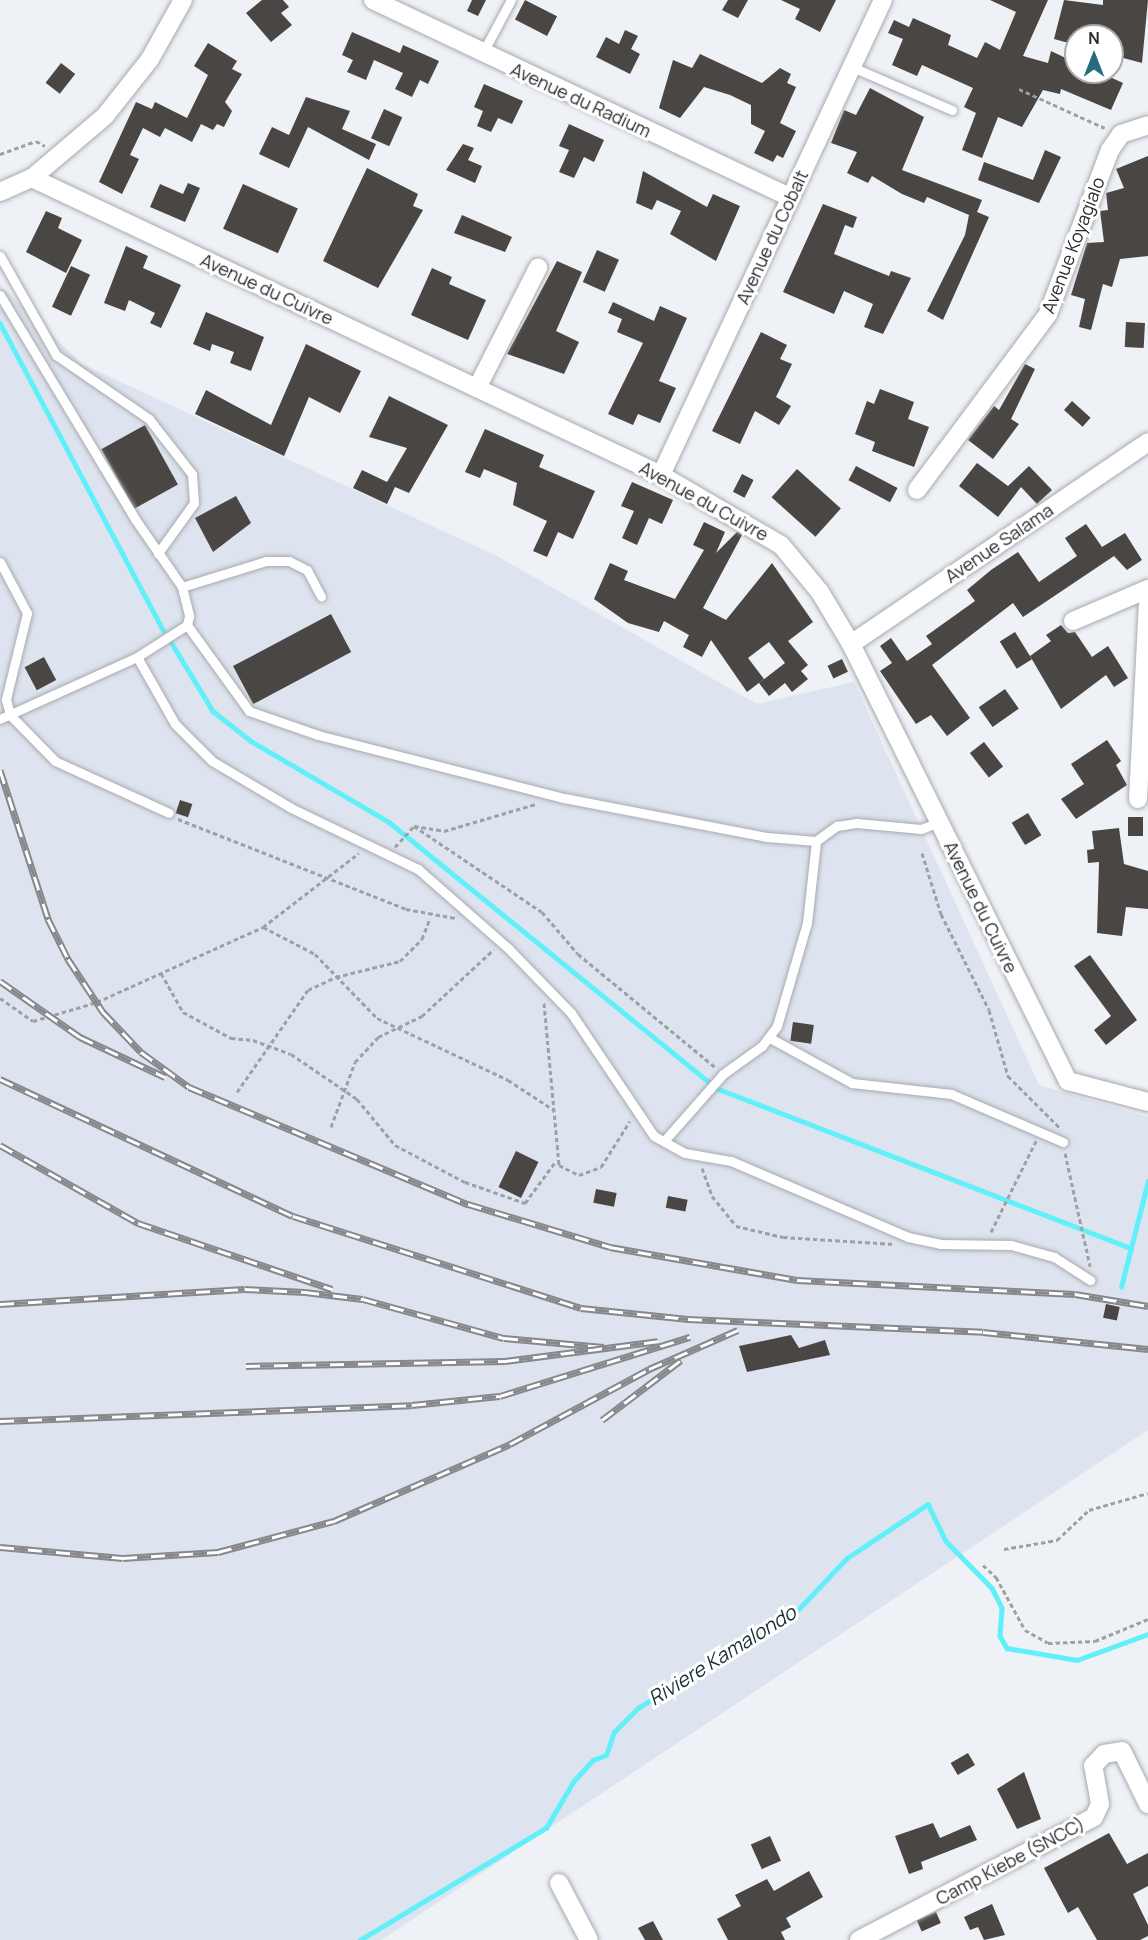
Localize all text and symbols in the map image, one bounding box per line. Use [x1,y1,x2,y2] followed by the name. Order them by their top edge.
[1064,24,1124,84] north arrow
[1088,27,1100,49] text: N
[507,58,655,142] street label: Avenue du Radium
[731,166,813,308] street label: Avenue du Cobalt
[1037,174,1109,316] street label: Avenue Koyagialo
[197,249,337,329] street label: Avenue du Cuivre
[636,457,772,545] street label: Avenue du Cuivre
[941,499,1057,587] street label: Avenue Salama
[940,838,1022,976] street label: Avenue du Cuivre
[644,1600,800,1710] water label: Riviere Kamalondo
[932,1813,1088,1909] street label: Camp Kiebe (SNCC)

